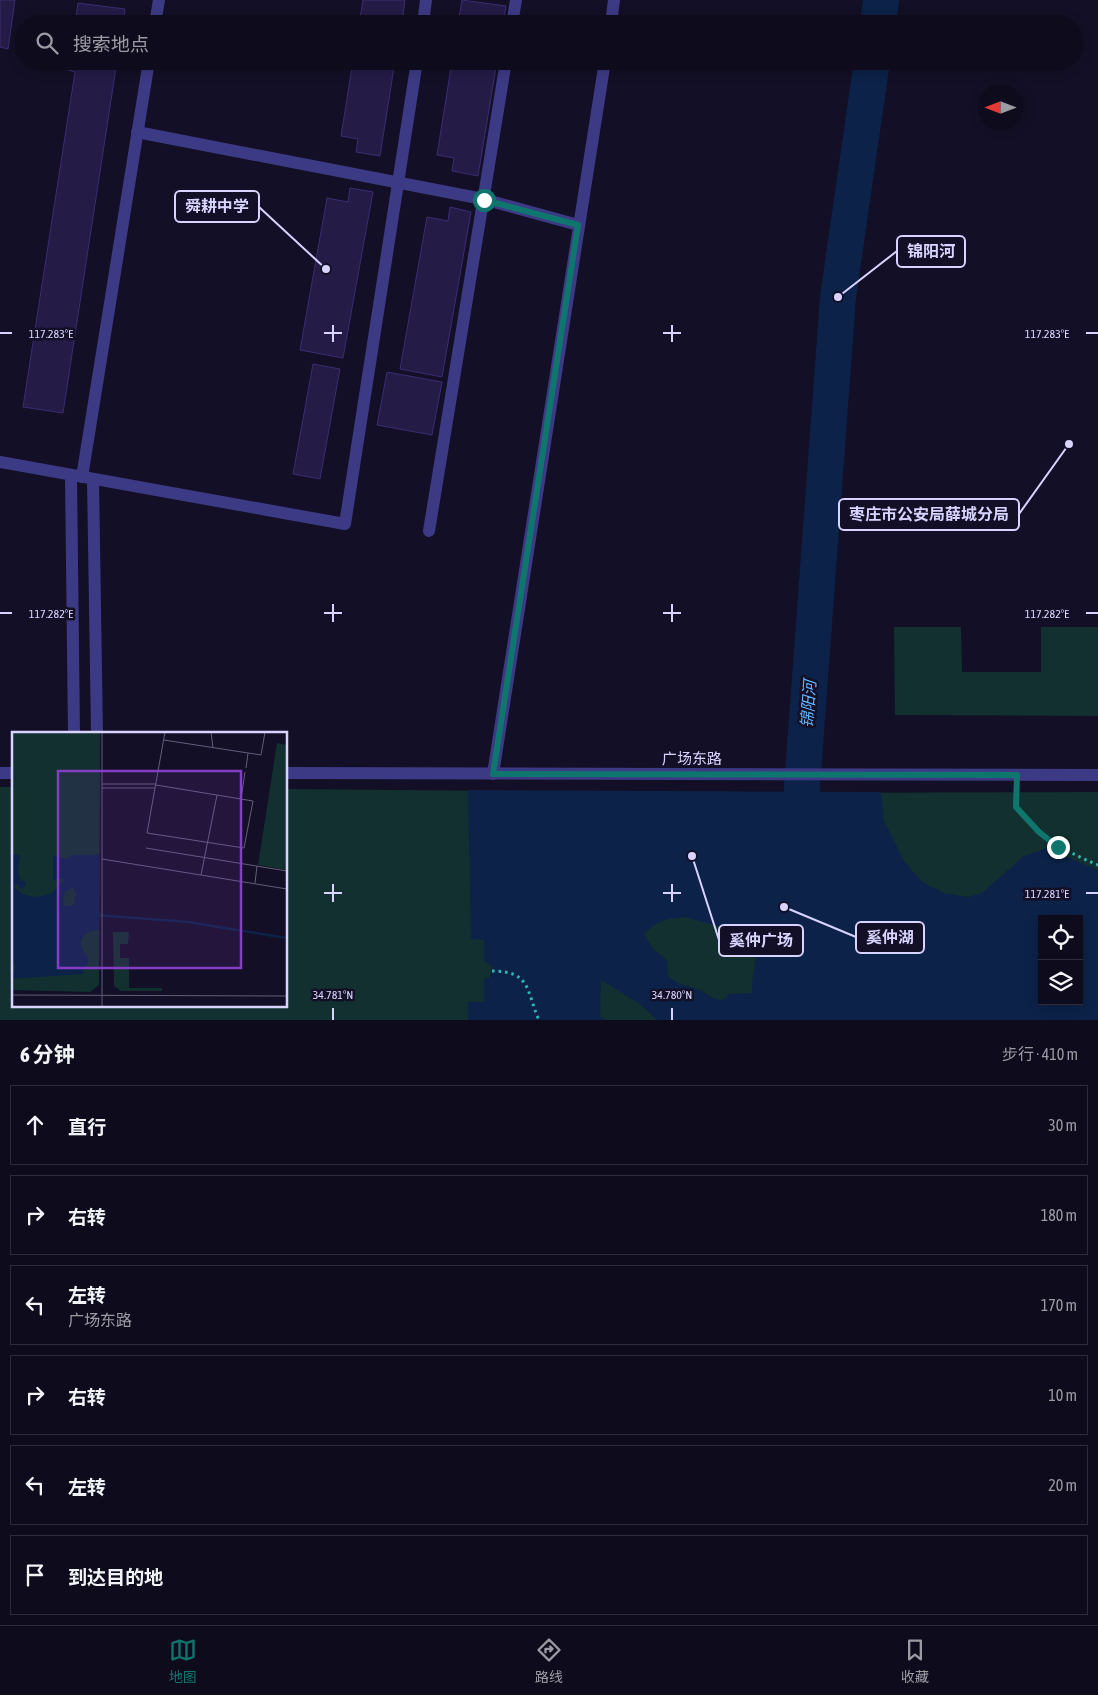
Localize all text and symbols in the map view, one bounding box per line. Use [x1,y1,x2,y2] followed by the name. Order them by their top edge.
[15,15,1083,70] search box
[33,29,61,57] icon: search
[73,33,149,55] text: 搜索地点
[978,85,1023,130] north arrow
[473,189,496,212] route start
[175,191,259,222] callout: 舜耕中学
[185,197,249,215] text: 舜耕中学
[897,236,965,267] callout: 锦阳河
[907,242,955,260] text: 锦阳河
[29,327,73,341] text: 117.283°E
[1025,327,1069,341] text: 117.283°E
[839,499,1019,530] callout: 枣庄市公安局薛城分局
[849,505,1009,523] text: 枣庄市公安局薛城分局
[29,607,73,621] text: 117.282°E
[1025,607,1069,621] text: 117.282°E
[797,676,819,729] water label: 锦阳河
[12,732,288,1008] inset map
[662,750,722,767] street label: 广场东路
[1047,836,1070,859] route end
[1025,887,1069,901] text: 117.281°E
[1038,915,1083,1005] map controls
[1038,915,1083,960] button: locate
[856,922,924,953] callout: 奚仲湖
[719,925,803,956] callout: 奚仲广场
[866,928,914,946] text: 奚仲湖
[729,931,793,949] text: 奚仲广场
[1038,960,1083,1005] button: layers
[313,988,353,1002] text: 34.781°N
[652,988,692,1002] text: 34.780°N
[20,1042,75,1066] text: 6 分钟
[1002,1045,1078,1063] text: 步行 · 410 m
[21,1111,49,1139] icon: ahead
[68,1116,106,1138] text: 直行
[1048,1116,1077,1134] text: 30 m
[21,1201,49,1229] icon: right
[68,1206,106,1228] text: 右转
[1041,1206,1077,1224] text: 180 m
[68,1284,106,1306] text: 左转
[21,1291,49,1319] icon: left
[1041,1296,1077,1314] text: 170 m
[68,1311,132,1329] text: 广场东路
[21,1381,49,1409] icon: right
[68,1386,106,1408] text: 右转
[1048,1386,1077,1404] text: 10 m
[21,1471,49,1499] icon: left
[68,1476,106,1498] text: 左转
[1048,1476,1077,1494] text: 20 m
[21,1561,49,1589] icon: arrive
[68,1566,163,1588] text: 到达目的地
[169,1636,197,1686] tab: 地图
[535,1636,563,1686] tab: 路线
[901,1636,929,1686] tab: 收藏

